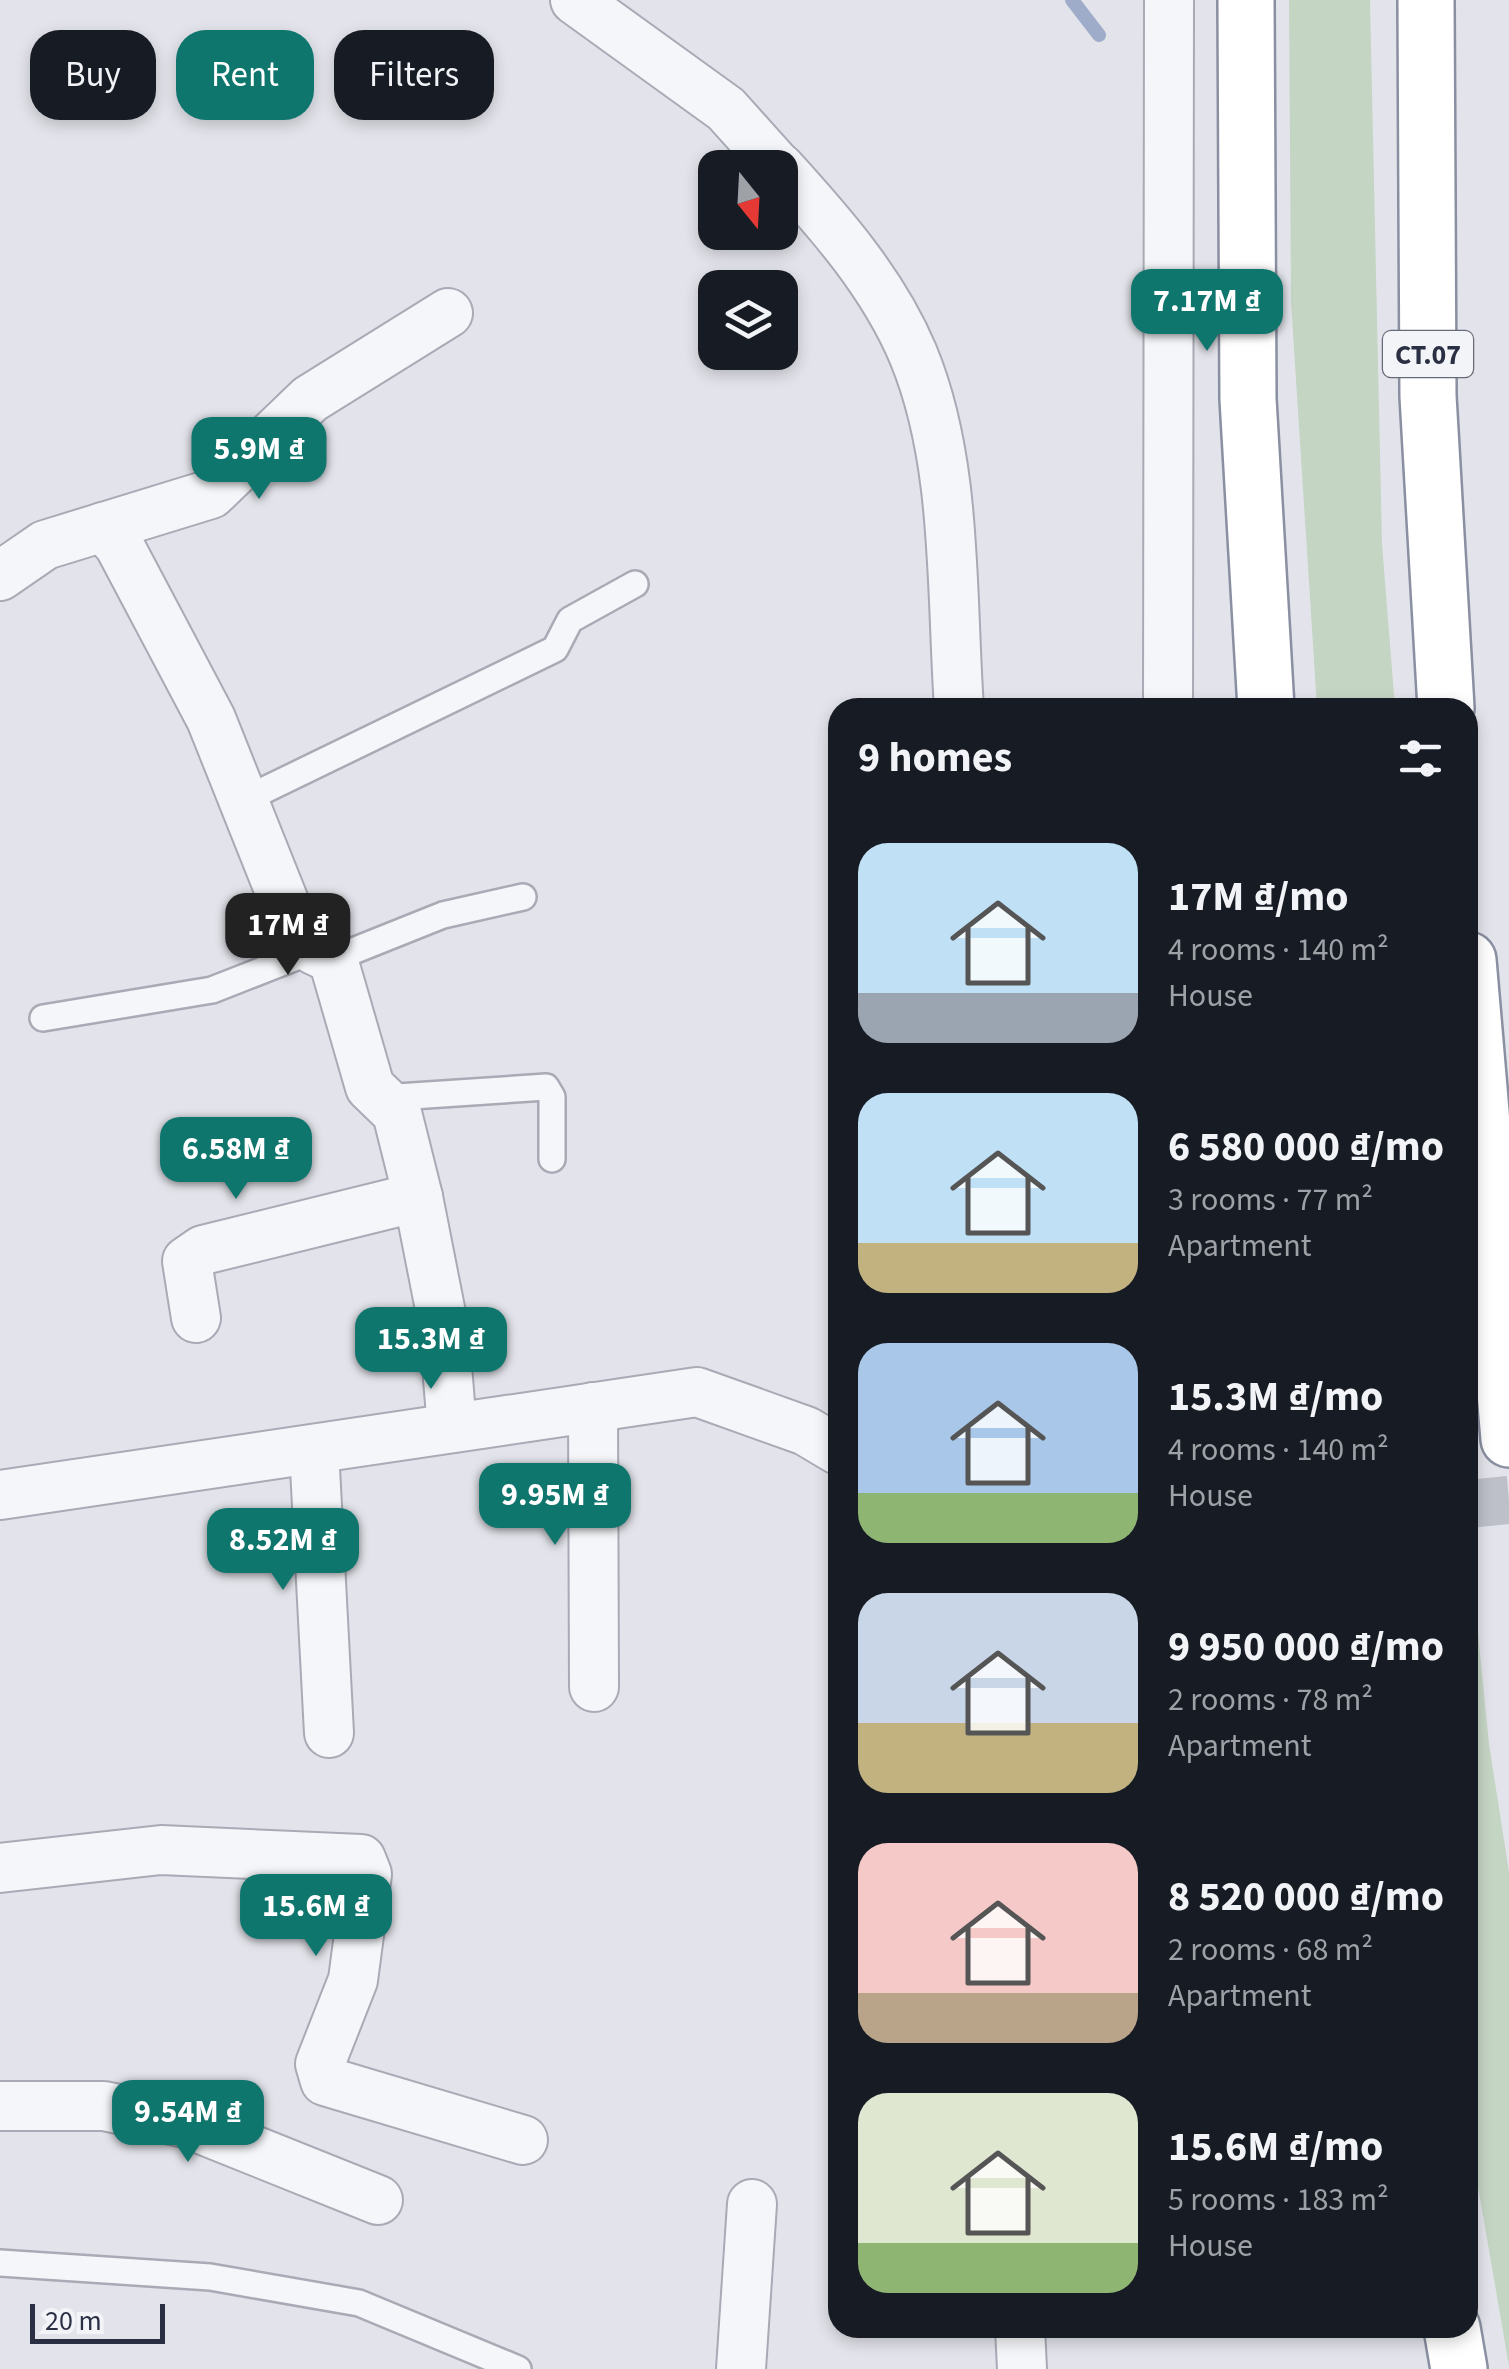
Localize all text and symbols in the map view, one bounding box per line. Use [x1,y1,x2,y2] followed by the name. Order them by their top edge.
[30,30,156,120] chip: Buy
[176,30,314,120] chip: Rent
[334,30,494,120] chip: Filters
[698,150,798,250] north arrow
[698,150,798,370] map controls
[1115,269,1299,354] pin: 7.17M ₫
[698,270,798,370] button: layers
[1153,278,1261,324] text: 7.17M ₫
[1383,331,1473,377] road number: CT.07
[178,417,340,502] pin: 5.9M ₫
[213,426,305,472] text: 5.9M ₫
[858,728,1012,788] text: 9 homes
[1393,731,1448,786] icon: filters
[1168,867,1348,927] text: 17M ₫/mo
[938,883,1058,1003] icon: home
[218,893,358,978] pin: 17M ₫
[247,902,329,948] text: 17M ₫
[1168,927,1389,973] text: 4 rooms · 140 m²
[1168,973,1253,1019] text: House
[144,1117,328,1202] pin: 6.58M ₫
[1168,1117,1444,1177] text: 6 580 000 ₫/mo
[182,1126,290,1172] text: 6.58M ₫
[938,1133,1058,1253] icon: home
[1168,1177,1373,1223] text: 3 rooms · 77 m²
[1168,1223,1311,1269] text: Apartment
[339,1307,523,1392] pin: 15.3M ₫
[377,1316,485,1362] text: 15.3M ₫
[1168,1367,1383,1427] text: 15.3M ₫/mo
[938,1383,1058,1503] icon: home
[1168,1427,1389,1473] text: 4 rooms · 140 m²
[463,1463,647,1548] pin: 9.95M ₫
[501,1472,609,1518] text: 9.95M ₫
[1168,1473,1253,1519] text: House
[191,1508,375,1593] pin: 8.52M ₫
[229,1517,337,1563] text: 8.52M ₫
[1168,1617,1444,1677] text: 9 950 000 ₫/mo
[938,1633,1058,1753] icon: home
[1168,1677,1373,1723] text: 2 rooms · 78 m²
[1168,1723,1311,1769] text: Apartment
[1168,1867,1444,1927] text: 8 520 000 ₫/mo
[224,1874,408,1959] pin: 15.6M ₫
[262,1883,370,1929] text: 15.6M ₫
[938,1883,1058,2003] icon: home
[1168,1927,1373,1973] text: 2 rooms · 68 m²
[1168,1973,1311,2019] text: Apartment
[96,2080,280,2165] pin: 9.54M ₫
[134,2089,242,2135] text: 9.54M ₫
[1168,2117,1383,2177] text: 15.6M ₫/mo
[938,2133,1058,2253] icon: home
[1168,2177,1389,2223] text: 5 rooms · 183 m²
[1168,2223,1253,2269] text: House
[30,2299,165,2344] scale bar
[45,2301,102,2341] text: 20 m

